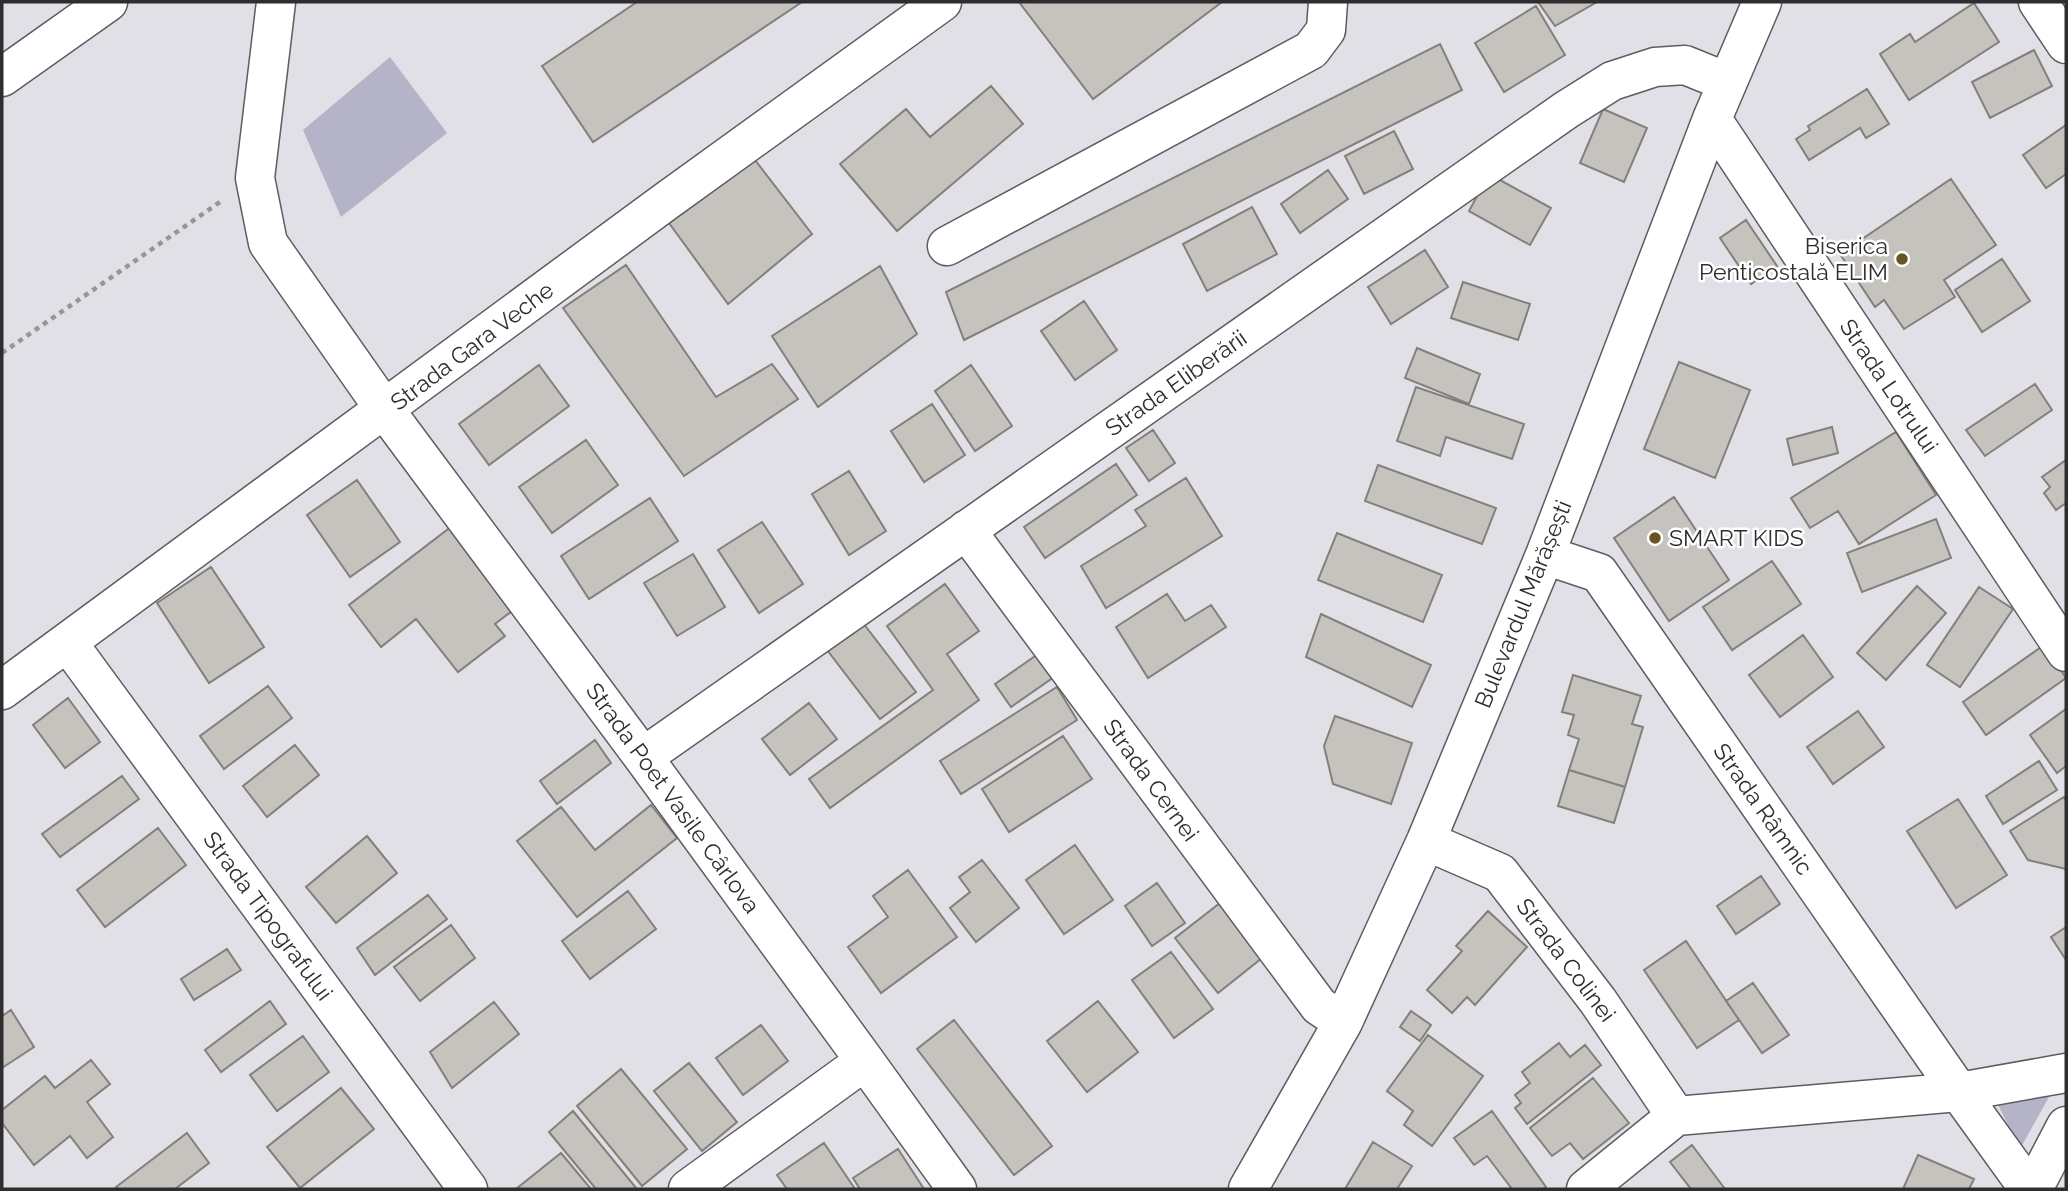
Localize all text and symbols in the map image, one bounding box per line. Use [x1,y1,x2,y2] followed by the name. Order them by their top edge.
[1699,232,1888,285] place label: Biserica Penticostală ELIM
[1894,251,1910,267] marker: Biserica Penticostală ELIM
[385,276,558,416] street label: Strada Gara Veche
[1835,314,1944,458] street label: Strada Lotrului
[1100,324,1252,441] street label: Strada Eliberării
[1469,496,1577,712] street label: Bulevardul Mărășești
[1669,524,1804,551] place label: SMART KIDS
[1647,530,1663,546] marker: SMART KIDS
[581,677,766,918] street label: Strada Poet Vasile Cârlova
[1098,714,1205,846] street label: Strada Cernei
[1708,738,1819,880] street label: Strada Râmnic
[198,826,339,1005] street label: Strada Tipografului
[1511,893,1622,1027] street label: Strada Colinei

